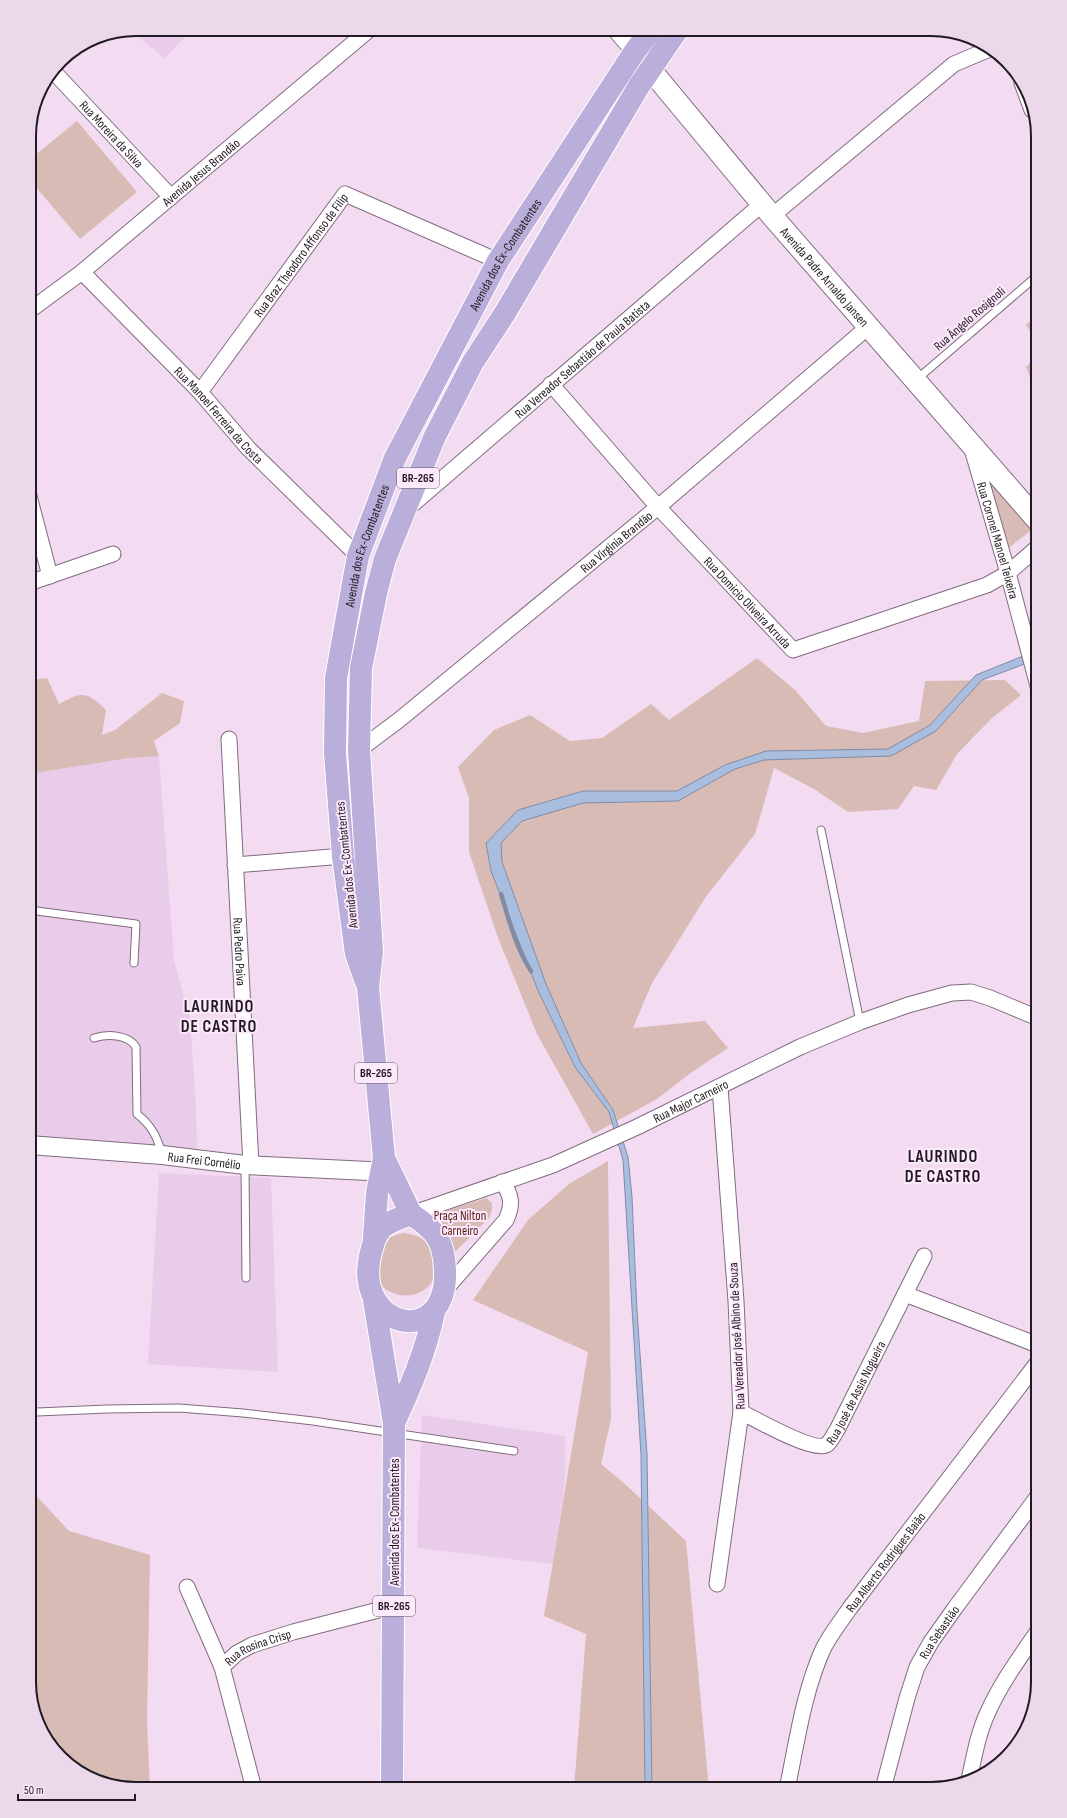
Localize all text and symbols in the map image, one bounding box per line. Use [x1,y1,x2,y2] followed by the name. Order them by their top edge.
[76,97,146,171] street label: Rua Moreira da Silva
[158,135,243,211] street label: Avenida Jesus Brandão
[251,190,352,321] street label: Rua Braz Theodoro Affonso de Filip
[466,196,546,315] street label: Avenida dos Ex-Combatentes
[776,224,872,330] street label: Avenida Padre Arnaldo Jansen
[931,283,1009,354] street label: Rua Ângelo Rosignoli
[512,297,654,422] street label: Rua Vereador Sebastião de Paula Batista
[170,364,266,467] street label: Rua Manoel Ferreira da Costa
[397,468,439,488] road number: BR-265
[973,480,1022,601] street label: Rua Coronel Manoel Teixeira
[342,482,393,609] street label: Avenida dos Ex-Combatentes
[577,508,656,577] street label: Rua Virginia Brandão
[700,554,794,652] street label: Rua Domicio Oliveira Arruda
[332,800,362,930] street label: Avenida dos Ex-Combatentes
[229,917,249,986] street label: Rua Pedro Paiva
[181,997,257,1037] district label: LAURINDO DE CASTRO
[355,1063,397,1083] road number: BR-265
[651,1076,731,1127] street label: Rua Major Carneiro
[905,1147,981,1187] district label: LAURINDO DE CASTRO
[167,1149,242,1173] street label: Rua Frei Cornélio
[434,1208,486,1239] park label: Praça Nilton Carneiro
[725,1262,749,1410] street label: Rua Vereador José Albino de Souza
[823,1338,889,1448] street label: Rua José de Assis Nogueira
[387,1458,403,1587] street label: Avenida dos Ex-Combatentes
[843,1509,929,1616] street label: Rua Alberto Rodrigues Baião
[373,1596,415,1616] road number: BR-265
[916,1603,963,1662] street label: Rua Sebastião
[221,1626,293,1670] street label: Rua Rosina Crisp
[18,1776,135,1802] scale bar
[24,1783,44,1798] text: 50 m

